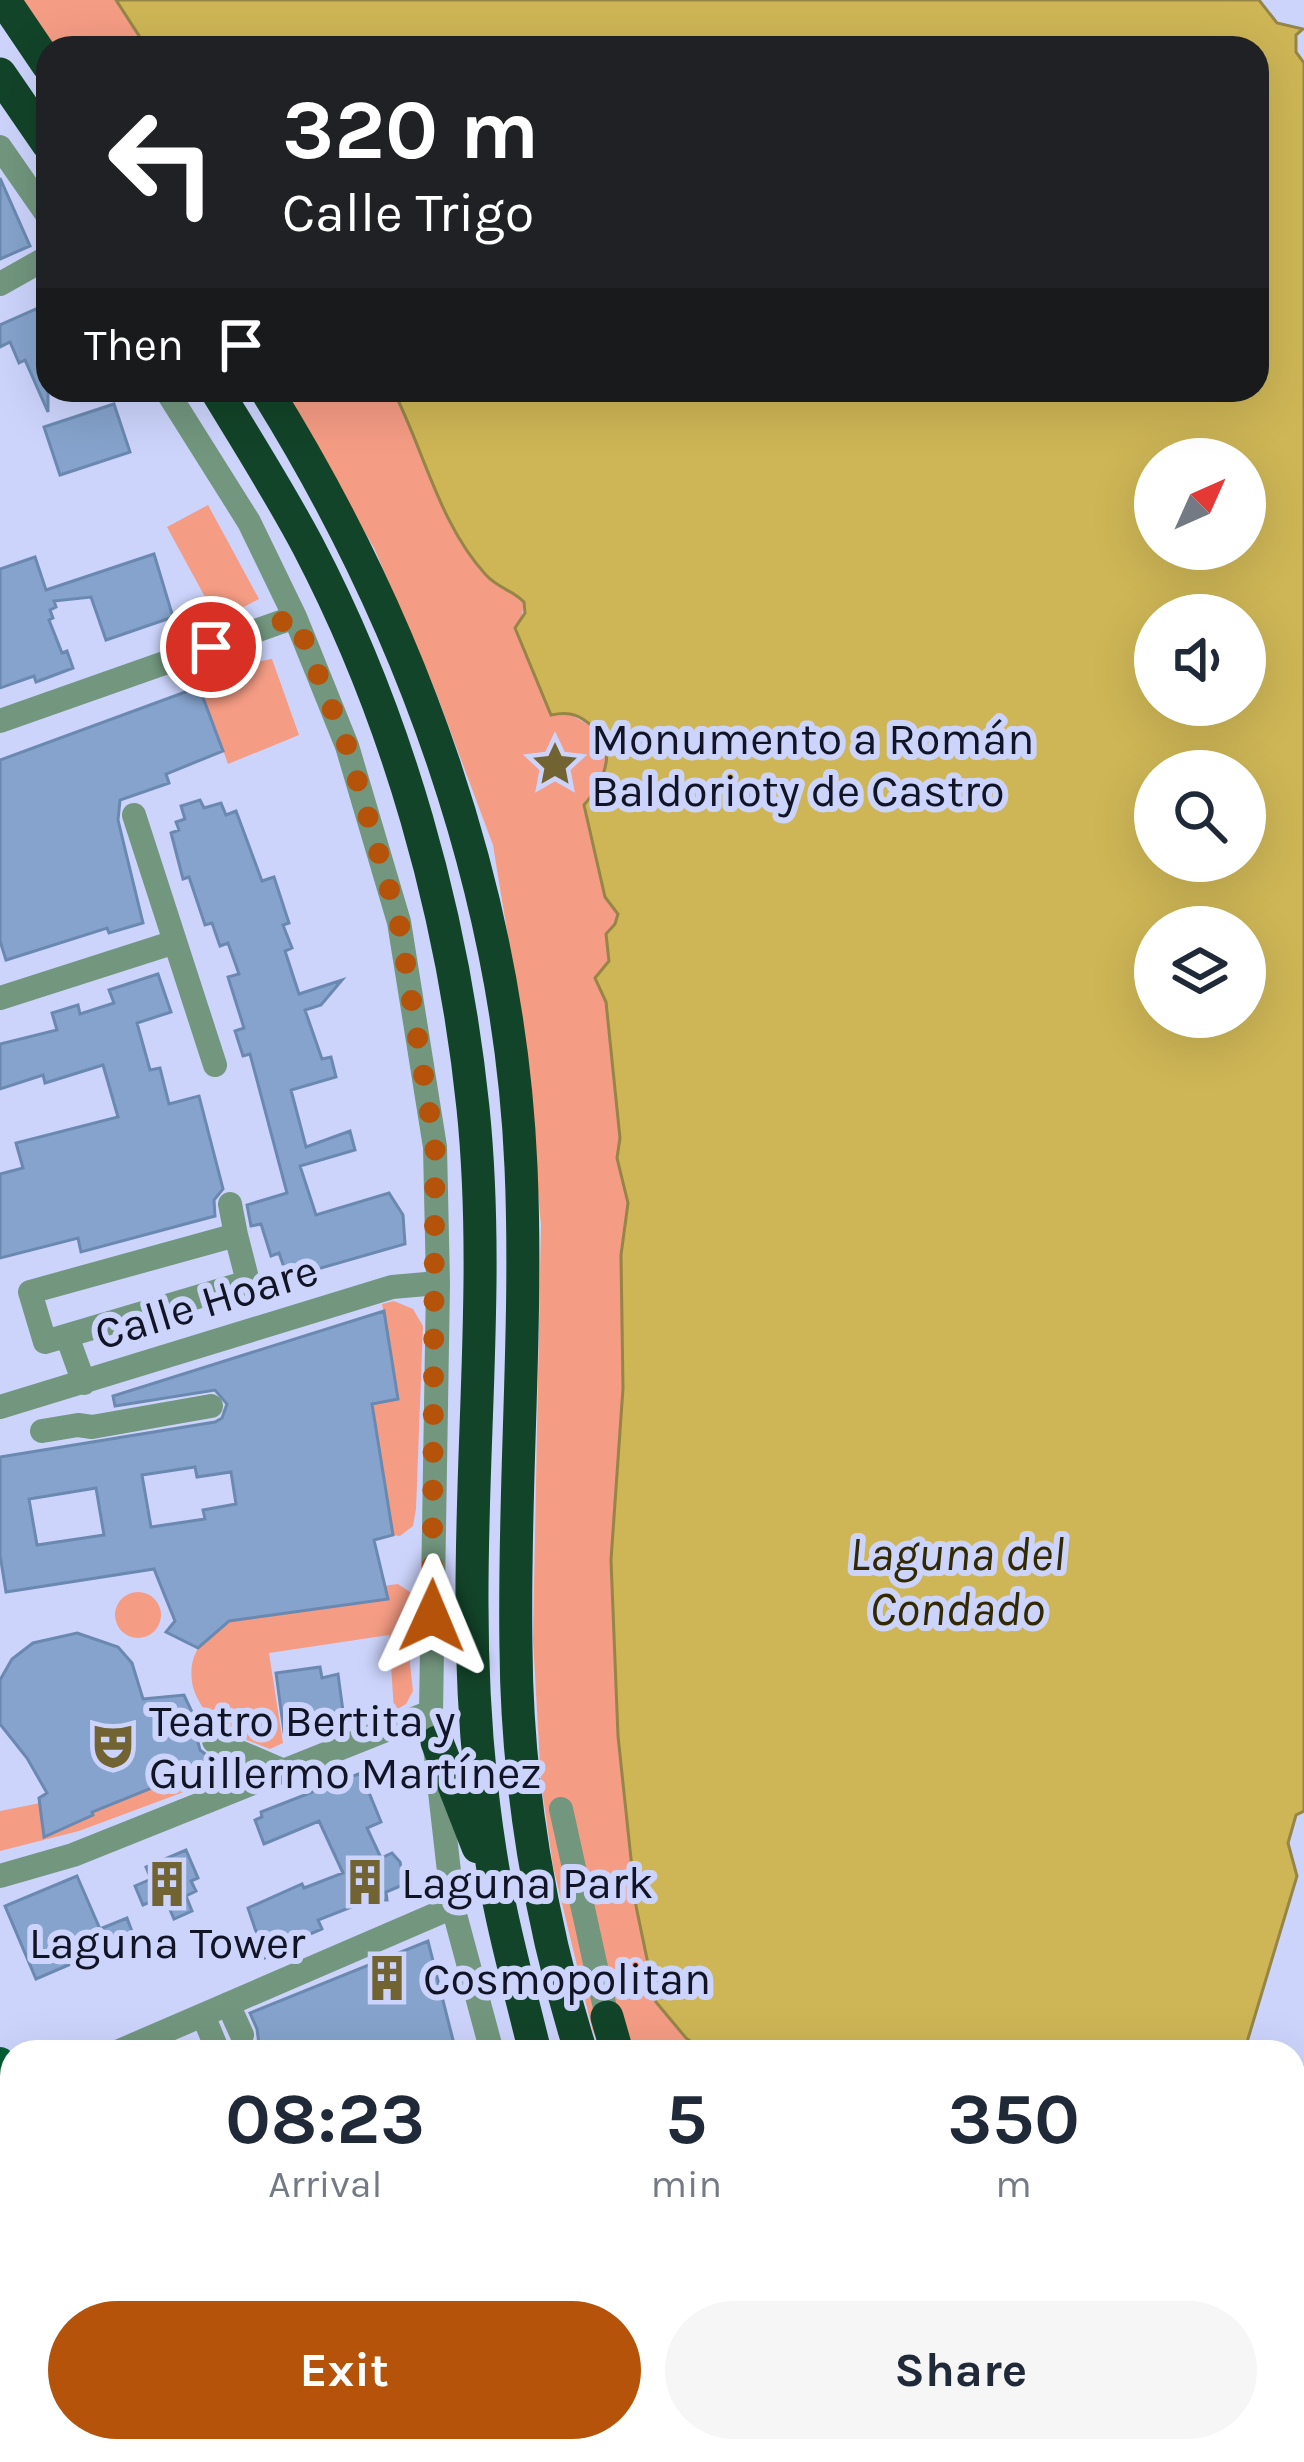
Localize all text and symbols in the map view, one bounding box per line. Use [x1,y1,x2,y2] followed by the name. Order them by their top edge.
[282,81,539,179] text: 320 m
[84,84,240,240] icon: left
[282,181,534,245] text: Calle Trigo
[208,312,274,378] icon: arrive
[84,319,184,371] text: Then
[1134,438,1266,570] north arrow
[1134,438,1266,1038] map controls
[1134,594,1266,726] button: sound
[160,596,262,698] pin
[178,614,244,680] icon: arrive
[591,713,1034,818] place label: Monumento a Román Baldorioty de Castro
[530,739,580,789] place icon: Monumento a Román Baldorioty de Castro
[1134,750,1266,882] button: search
[1134,906,1266,1038] button: layers
[89,1243,324,1360] street label: Calle Hoare
[849,1526,1065,1637] water label: Laguna del Condado
[369,1553,495,1679] position arrow
[149,1695,542,1799] place label: Teatro Bertita y Guillermo Martínez
[88,1721,138,1771] theatre icon: Teatro Bertita y Guillermo Martínez
[340,1857,390,1907] building icon: Laguna Park
[401,1857,653,1910] place label: Laguna Park
[142,1859,192,1909] building icon: Laguna Tower
[29,1917,306,1970] place label: Laguna Tower
[362,1953,412,2003] building icon: Cosmopolitan
[423,1953,711,2005] place label: Cosmopolitan
[225,2077,425,2161] text: 08:23
[665,2077,707,2161] text: 5
[947,2077,1080,2161] text: 350
[268,2161,382,2207] text: Arrival
[650,2161,722,2207] text: min
[995,2161,1032,2207] text: m
[48,2301,641,2439] button: Exit
[665,2301,1257,2439] button: Share

